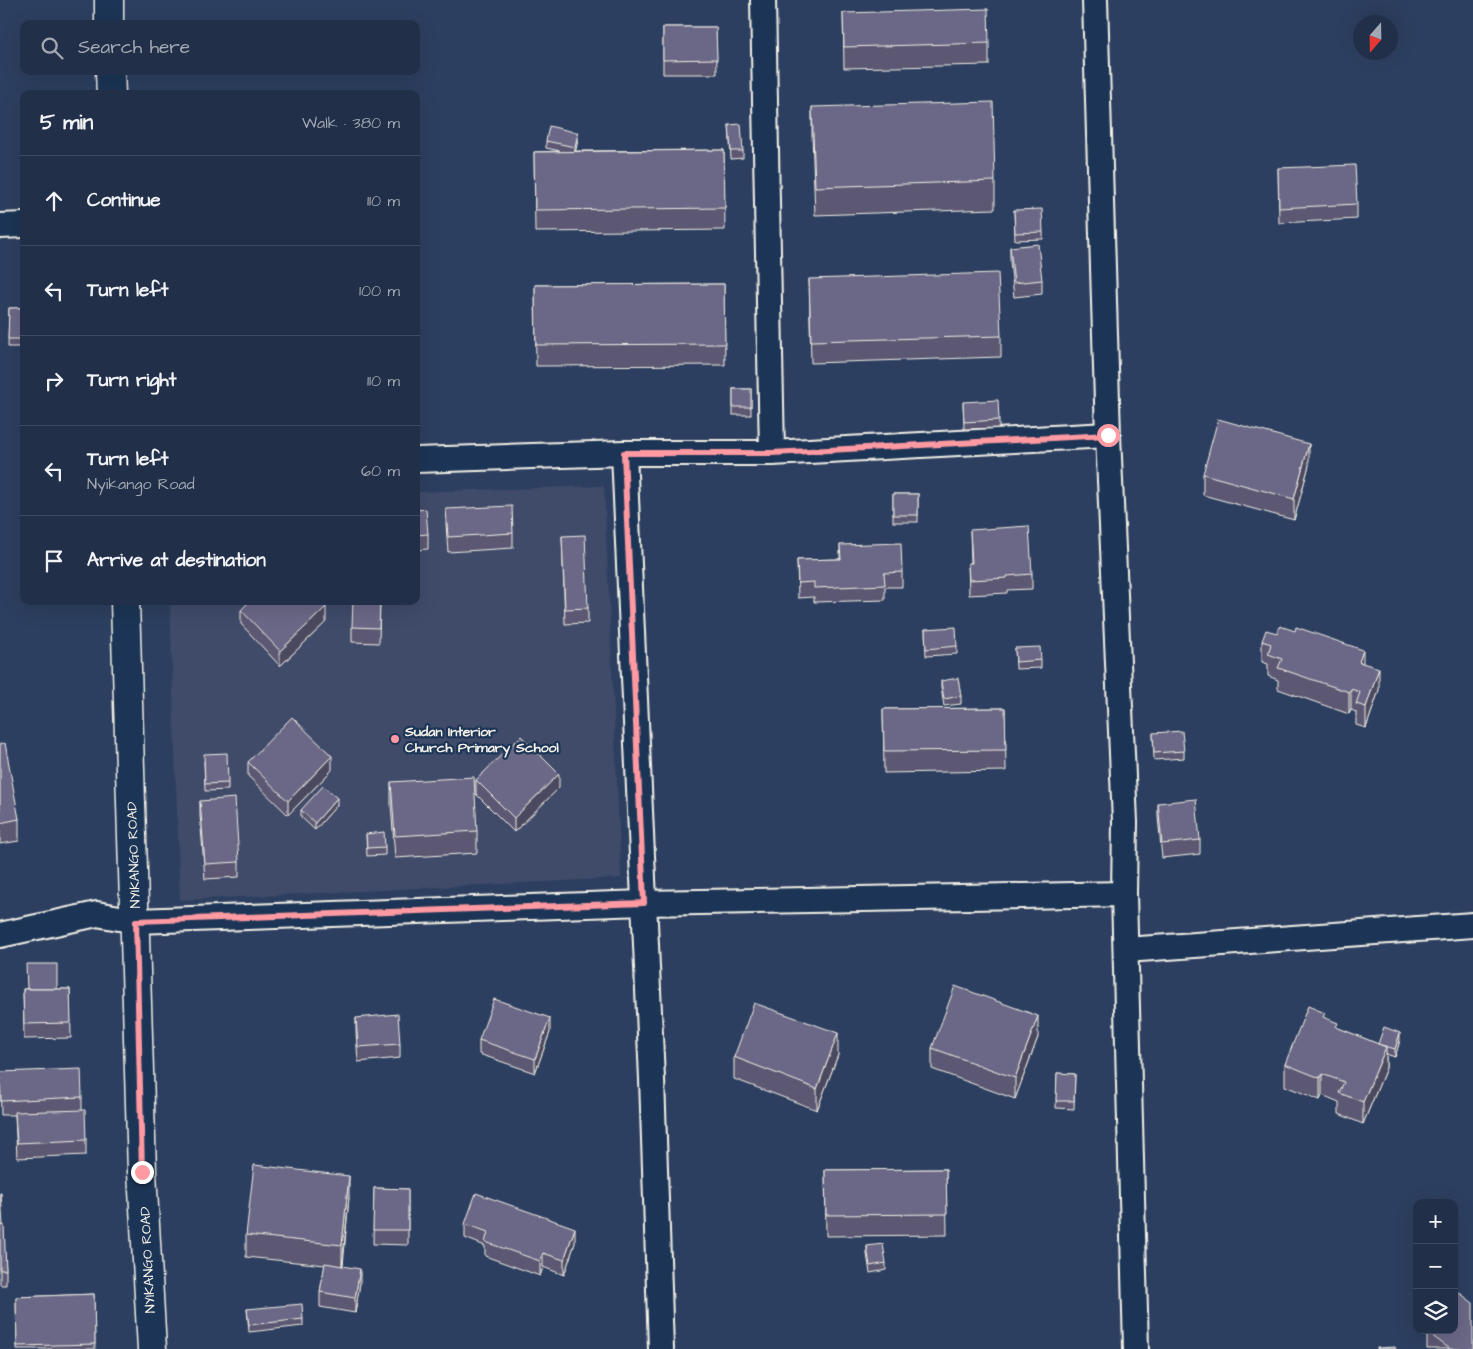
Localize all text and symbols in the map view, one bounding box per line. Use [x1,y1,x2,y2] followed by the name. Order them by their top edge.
[1353,15,1398,60] north arrow
[20,20,420,75] search box
[38,34,66,62] icon: search
[78,34,190,61] text: Search here
[40,108,93,137] text: 5 min
[302,112,400,134] text: Walk · 380 m
[40,187,68,215] icon: ahead
[87,187,161,214] text: Continue
[367,190,400,212] text: 110 m
[40,277,68,305] icon: left
[87,277,168,304] text: Turn left
[359,280,400,302] text: 100 m
[40,367,68,395] icon: right
[87,367,176,394] text: Turn right
[367,370,400,392] text: 110 m
[1097,424,1120,447] route start
[87,446,168,473] text: Turn left
[40,457,68,485] icon: left
[361,460,400,482] text: 60 m
[87,473,195,495] text: Nyikango Road
[40,547,68,575] icon: arrive
[87,547,266,574] text: Arrive at destination
[404,722,559,758] place label: Sudan Interior Church Primary School
[389,733,401,745] marker: Sudan Interior Church Primary School
[122,801,146,909] street label: NYIKANGO ROAD
[131,1161,154,1184] route end
[1413,1199,1458,1334] map controls
[1413,1199,1458,1244] button: +
[135,1206,161,1314] street label: NYIKANGO ROAD
[1413,1244,1458,1289] button: −
[1413,1289,1458,1334] button: layers

